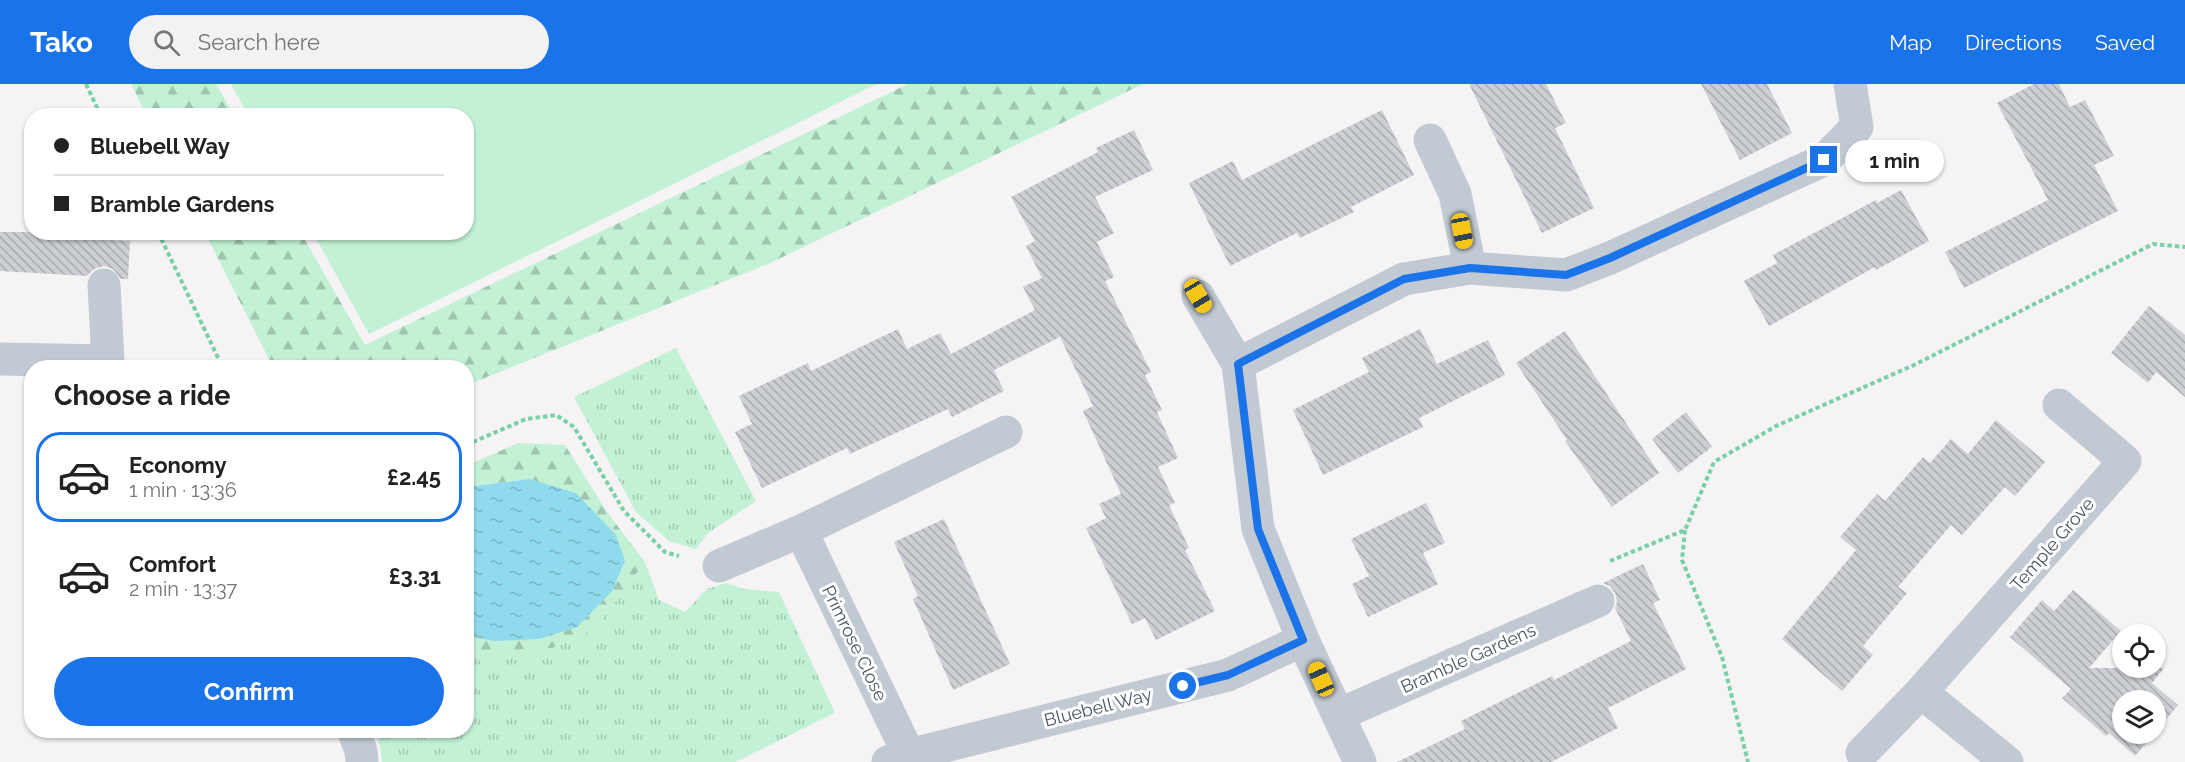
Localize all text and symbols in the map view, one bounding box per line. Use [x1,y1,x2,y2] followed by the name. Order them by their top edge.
[129,15,549,69] search box
[30,26,93,59] text: Tako
[150,26,183,59] icon: search
[198,29,320,55] text: Search here
[1889,30,1932,55] text: Map
[1965,30,2062,55] text: Directions
[2095,30,2155,55] text: Saved
[90,133,230,159] text: Bluebell Way
[1845,139,1944,181] callout: 1 min
[1810,146,1837,173] route end
[1869,149,1920,173] text: 1 min
[90,191,274,217] text: Bramble Gardens
[1450,212,1474,250] car
[1181,276,1215,316] car
[54,380,230,411] text: Choose a ride
[57,450,111,504] icon: car
[129,452,227,478] text: Economy
[387,464,441,490] text: £2.45
[129,478,237,502] text: 1 min · 13:36
[2006,493,2098,595] street label: Temple Grove
[57,549,111,603] icon: car
[129,551,216,577] text: Comfort
[389,563,441,589] text: £3.31
[129,577,237,601] text: 2 min · 13:37
[818,582,892,705] street label: Primrose Close
[1397,619,1539,697] street label: Bramble Gardens
[2112,624,2166,744] map controls
[2112,624,2166,678] button: locate
[54,657,444,726] button: Confirm
[1305,659,1337,699] car
[1169,672,1196,699] route start
[1042,683,1154,731] street label: Bluebell Way
[2112,690,2166,744] button: layers

